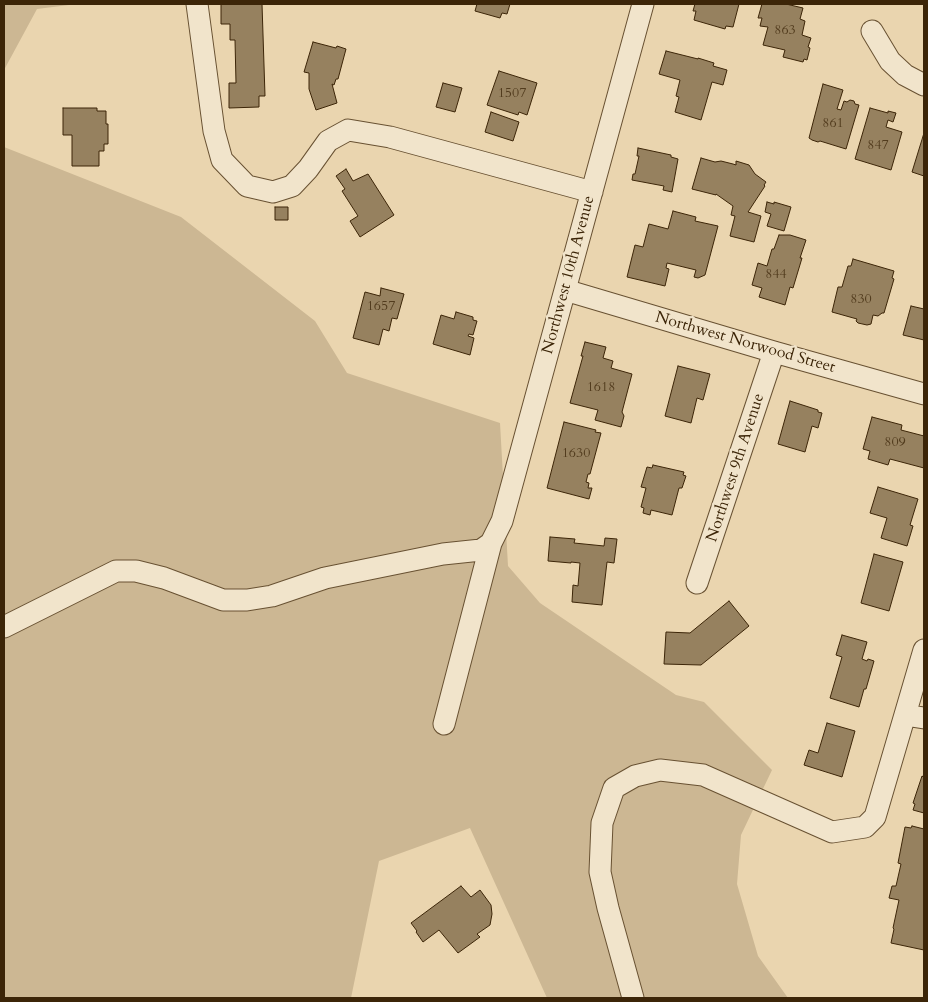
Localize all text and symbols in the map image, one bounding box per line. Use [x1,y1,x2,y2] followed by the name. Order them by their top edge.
[774,23,796,39] house number: 863
[498,86,526,102] house number: 1507
[822,116,844,132] house number: 861
[867,138,889,154] house number: 847
[539,194,599,356] street label: Northwest 10th Avenue
[765,267,787,283] house number: 844
[850,292,872,308] house number: 830
[367,299,395,315] house number: 1657
[653,308,837,378] street label: Northwest Norwood Street
[587,380,615,396] house number: 1618
[703,391,769,545] street label: Northwest 9th Avenue
[884,435,906,451] house number: 809
[562,446,590,462] house number: 1630

